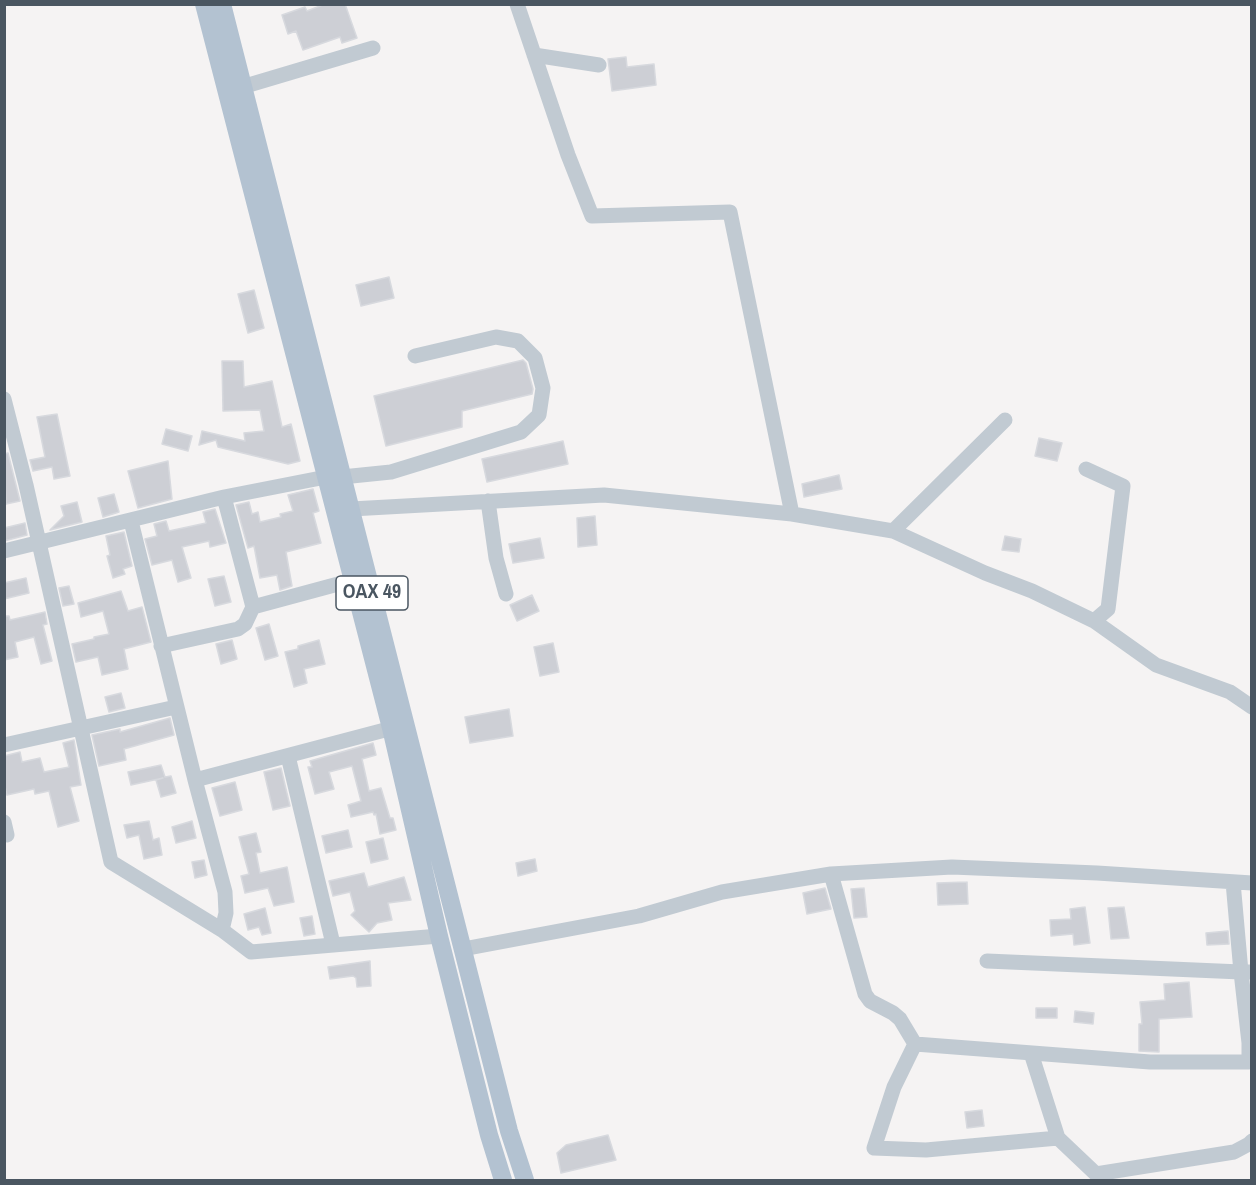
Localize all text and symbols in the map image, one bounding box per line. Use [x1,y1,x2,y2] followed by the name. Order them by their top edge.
[336,576,408,610] road number: OAX 49

